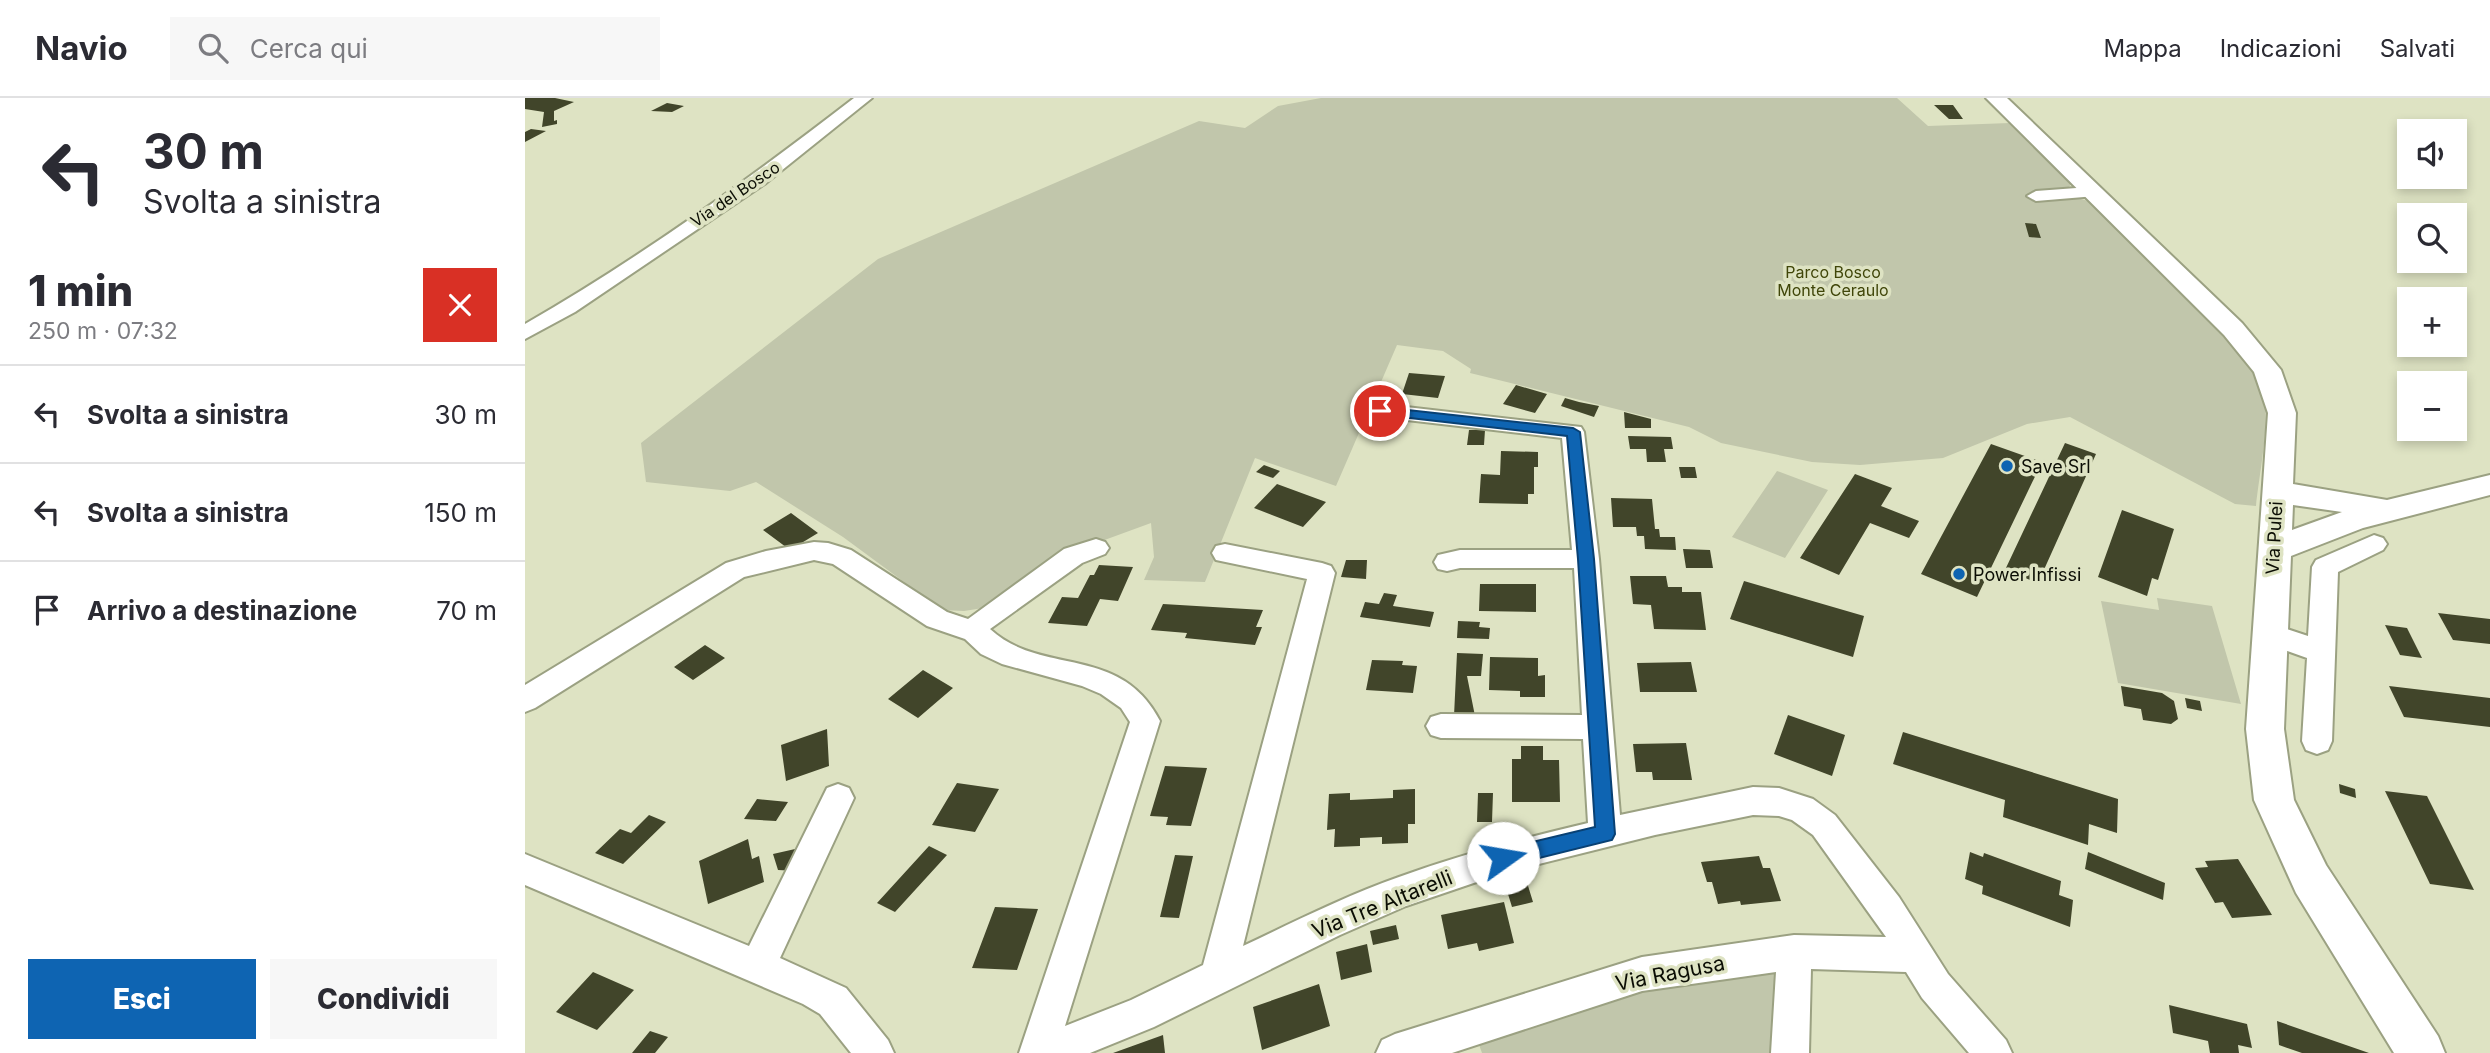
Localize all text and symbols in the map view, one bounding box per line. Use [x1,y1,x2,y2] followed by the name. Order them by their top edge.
[170,17,660,80] search box
[35,28,128,68] text: Navio
[194,29,232,67] icon: search
[250,33,368,64] text: Cerca qui
[2103,34,2182,63] text: Mappa
[2220,34,2342,63] text: Indicazioni
[2380,34,2455,63] text: Salvati
[2397,119,2467,441] map controls
[2397,119,2467,189] button: sound
[143,122,264,181] text: 30 m
[28,126,119,217] icon: left
[687,157,783,231] street label: Via del Bosco
[143,182,382,221] text: Svolta a sinistra
[2397,203,2467,273] button: search
[1777,262,1889,300] park label: Parco Bosco Monte Ceraulo
[28,265,133,316] text: 1 min
[423,268,497,342] button: close
[2397,287,2467,357] button: +
[28,317,178,345] text: 250 m · 07:32
[2397,371,2467,441] button: −
[1350,381,1410,441] pin
[1361,392,1399,430] icon: arrive
[28,395,66,433] icon: left
[87,399,289,430] text: Svolta a sinistra
[434,399,497,430] text: 30 m
[2021,456,2091,477] place label: Save Srl
[1999,458,2015,474] marker: Save Srl
[28,493,66,531] icon: left
[87,497,289,528] text: Svolta a sinistra
[424,497,497,528] text: 150 m
[2262,501,2286,575] street label: Via Pulei
[1973,564,2081,585] place label: Power Infissi
[1951,566,1967,582] marker: Power Infissi
[28,591,66,629] icon: arrive
[87,595,357,626] text: Arrivo a destinazione
[436,595,497,626] text: 70 m
[1466,821,1540,895] position arrow
[1308,864,1456,944] street label: Via Tre Altarelli
[1613,950,1727,996] street label: Via Ragusa
[28,959,256,1039] button: Esci
[270,959,497,1039] button: Condividi

